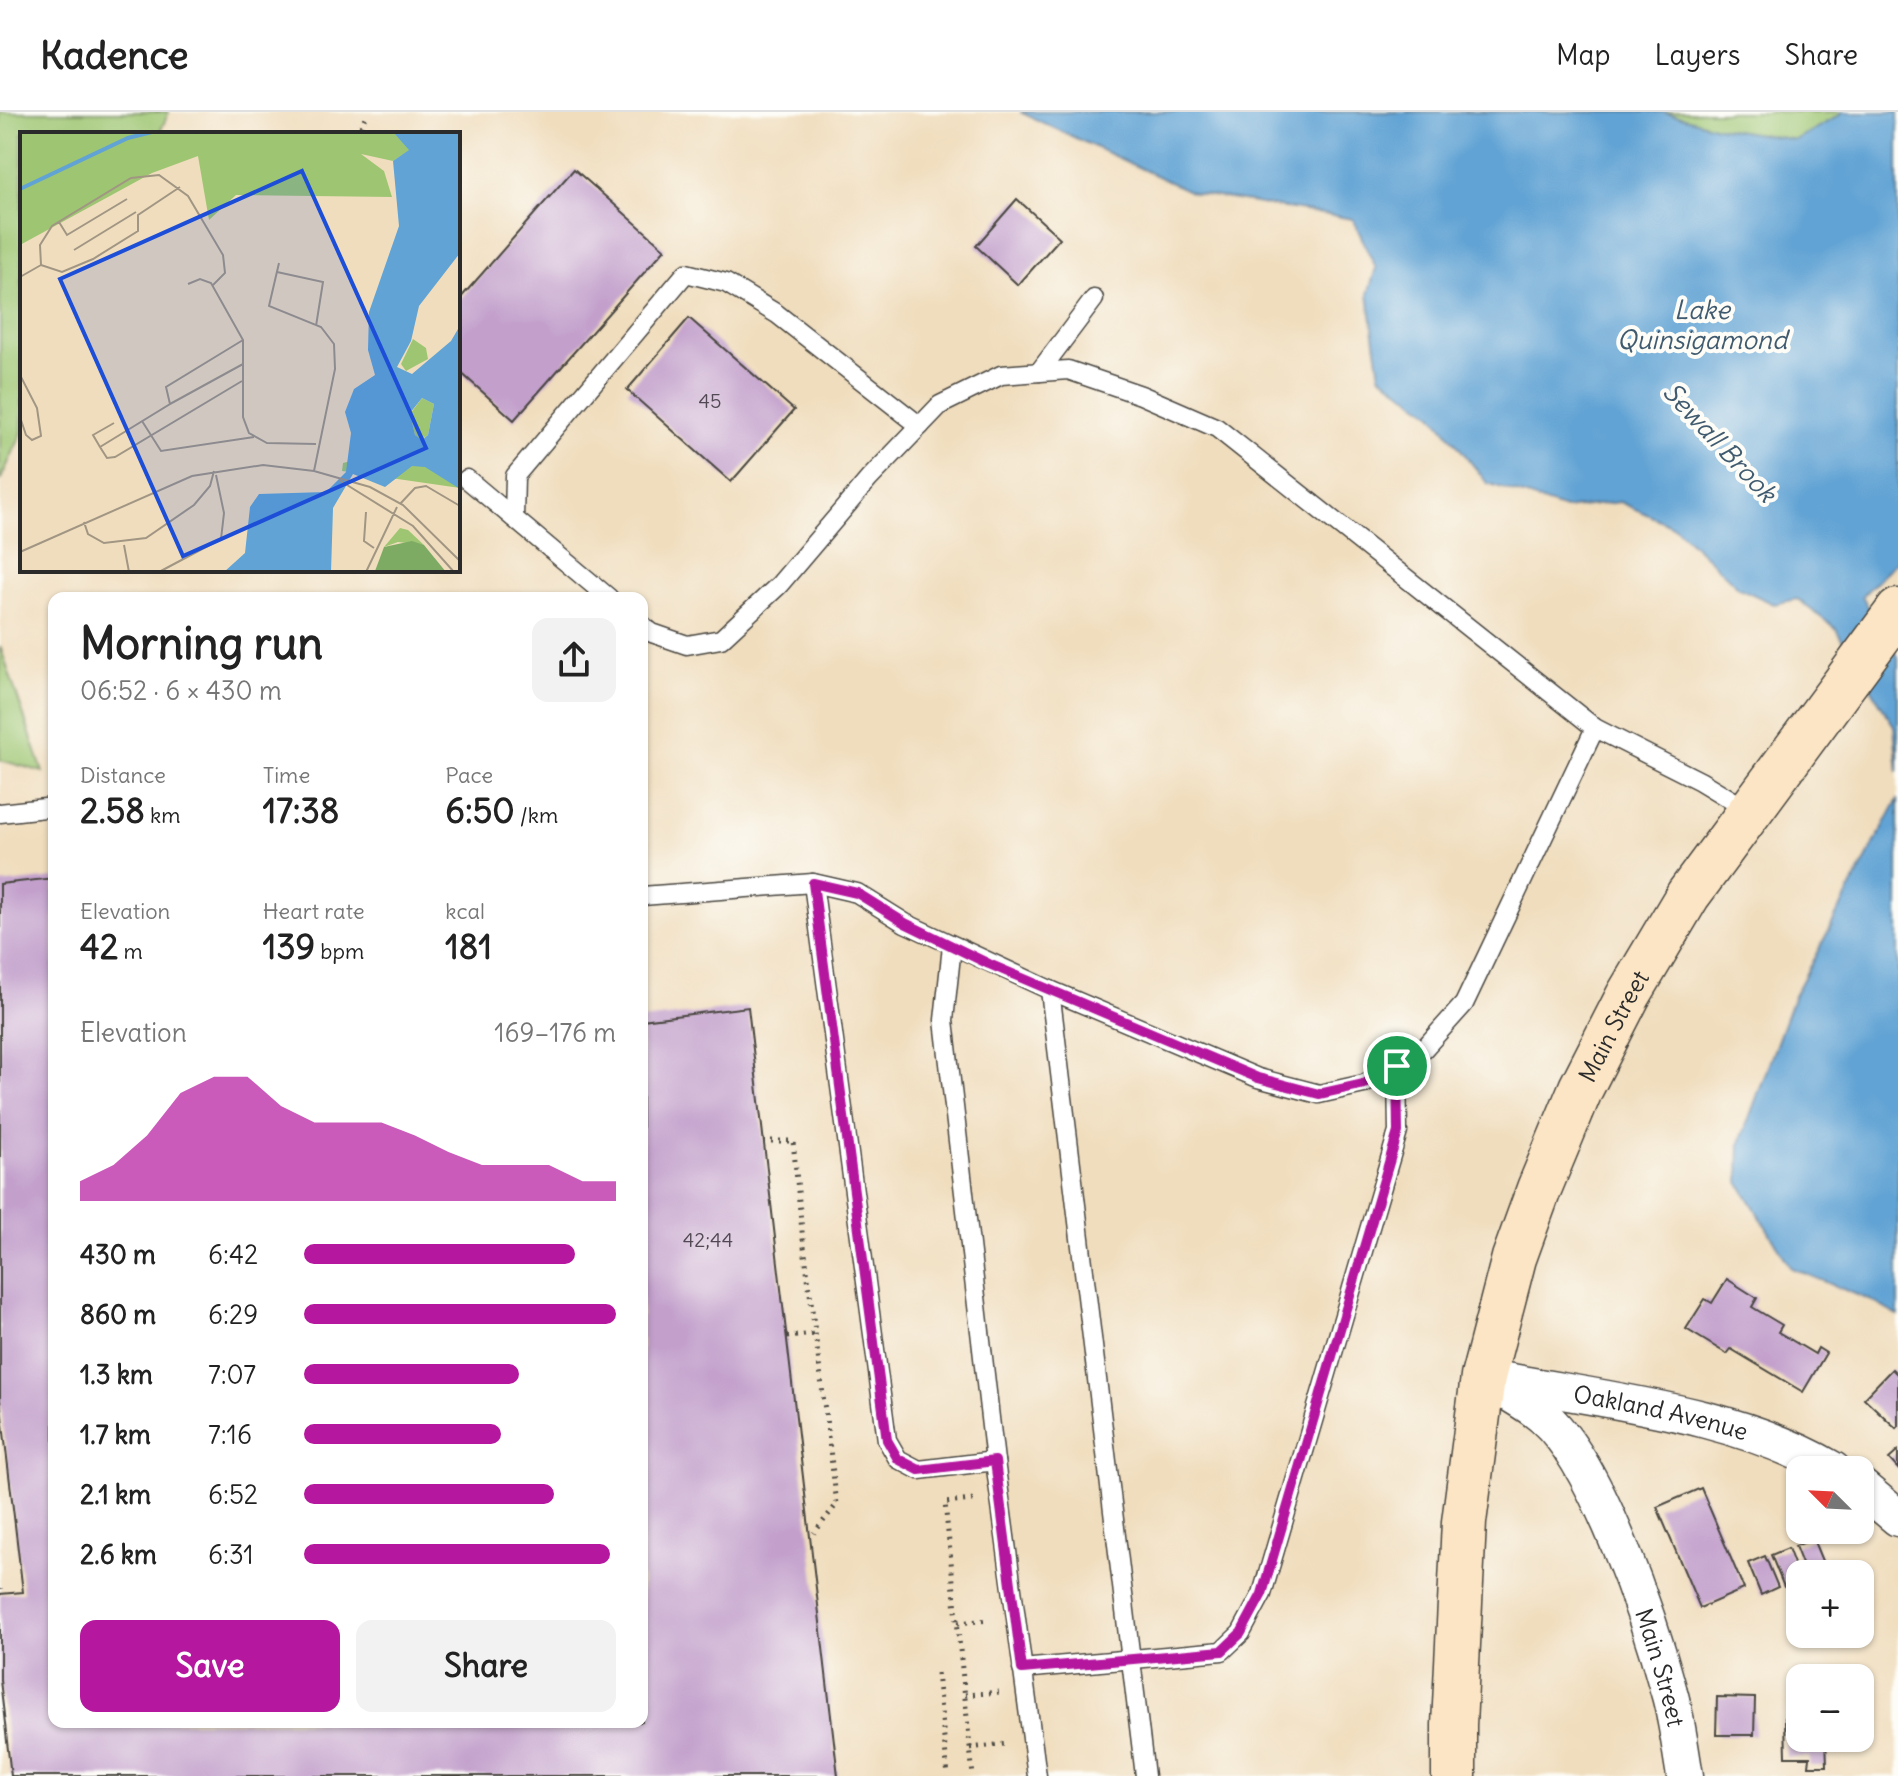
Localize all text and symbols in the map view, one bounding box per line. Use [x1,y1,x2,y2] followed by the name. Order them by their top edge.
[40,32,189,79] text: Kadence
[1556,37,1611,73] text: Map
[1655,37,1741,73] text: Layers
[1785,37,1858,73] text: Share
[20,132,460,572] inset map
[1617,293,1791,356] water label: Lake Quinsigamond
[1656,375,1785,510] water label: Sewall Brook
[698,388,722,413] house number: 45
[80,616,323,671] text: Morning run
[532,618,616,702] button: share
[80,674,282,707] text: 06:52 · 6 × 430 m
[80,761,166,789] text: Distance
[263,761,310,789] text: Time
[445,761,493,789] text: Pace
[80,789,145,832] text: 2.58
[263,789,339,832] text: 17:38
[445,789,515,832] text: 6:50
[145,801,181,829] text: km
[515,801,558,829] text: /km
[80,897,170,925] text: Elevation
[263,897,365,925] text: Heart rate
[445,897,485,925] text: kcal
[80,925,118,968] text: 42
[263,925,315,968] text: 139
[445,925,492,968] text: 181
[118,937,143,965] text: m
[315,937,364,965] text: bpm
[1572,965,1655,1087] street label: Main Street
[80,1016,187,1049] text: Elevation
[494,1016,616,1049] text: 169–176 m
[1363,1032,1431,1100] pin
[1375,1044,1419,1088] icon: arrive
[683,1227,733,1252] house number: 42;44
[80,1238,156,1271] text: 430 m
[208,1238,258,1271] text: 6:42
[80,1298,156,1331] text: 860 m
[208,1298,258,1331] text: 6:29
[80,1358,153,1391] text: 1.3 km
[208,1358,256,1391] text: 7:07
[1571,1378,1752,1446] street label: Oakland Avenue
[80,1418,151,1451] text: 1.7 km
[208,1418,252,1451] text: 7:16
[1786,1456,1874,1544] north arrow
[1786,1456,1874,1752] map controls
[80,1478,151,1511] text: 2.1 km
[208,1478,258,1511] text: 6:52
[80,1538,157,1571] text: 2.6 km
[208,1538,254,1571] text: 6:31
[1786,1560,1874,1648] button: +
[1629,1604,1692,1729] street label: Main Street
[80,1620,340,1712] button: Save
[356,1620,616,1712] button: Share
[1786,1664,1874,1752] button: −

